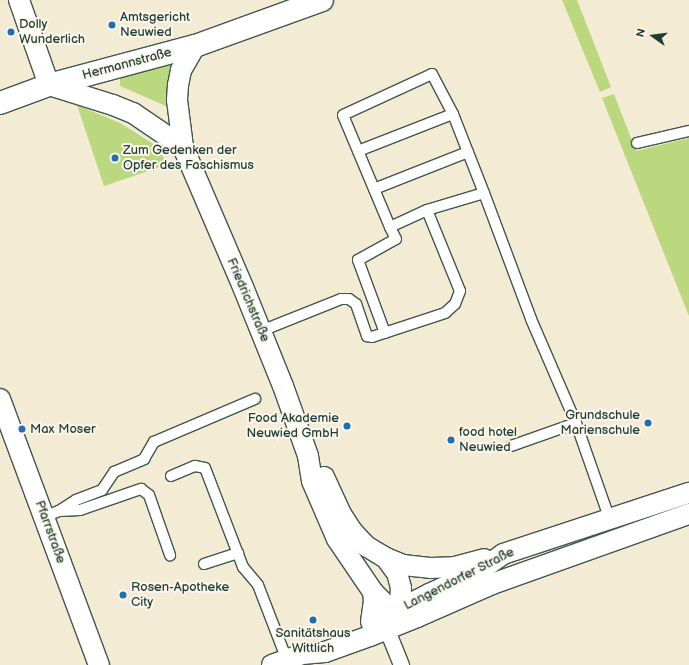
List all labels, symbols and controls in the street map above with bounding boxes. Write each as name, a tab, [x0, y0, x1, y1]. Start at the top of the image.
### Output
place label: Amtsgericht Neuwied	[120, 10, 190, 41]
north arrow	[633, 16, 673, 56]
place label: Dolly Wunderlich	[19, 17, 85, 48]
marker: Amtsgericht Neuwied	[107, 20, 117, 30]
marker: Dolly Wunderlich	[6, 27, 16, 37]
text: N	[634, 27, 648, 39]
street label: Hermannstraße	[81, 45, 173, 83]
place label: Zum Gedenken der Opfer des Faschismus	[123, 143, 254, 174]
marker: Zum Gedenken der Opfer des Faschismus	[110, 153, 120, 163]
street label: Friedrichstraße	[223, 256, 273, 344]
place label: Grundschule Marienschule	[560, 408, 640, 439]
place label: Food Akademie Neuwied GmbH	[246, 411, 339, 442]
marker: Grundschule Marienschule	[643, 418, 653, 428]
place label: Max Moser	[30, 421, 96, 437]
marker: Food Akademie Neuwied GmbH	[342, 421, 352, 431]
marker: Max Moser	[17, 424, 27, 434]
place label: food hotel Neuwied	[459, 425, 517, 456]
marker: food hotel Neuwied	[446, 435, 456, 445]
street label: Pfarrstraße	[31, 498, 69, 566]
street label: Langendorfer Straße	[401, 544, 517, 614]
place label: Rosen-Apotheke City	[131, 580, 229, 611]
marker: Rosen-Apotheke City	[118, 590, 128, 600]
marker: Sanitätshaus Wittlich	[308, 615, 318, 625]
place label: Sanitätshaus Wittlich	[275, 626, 351, 657]

